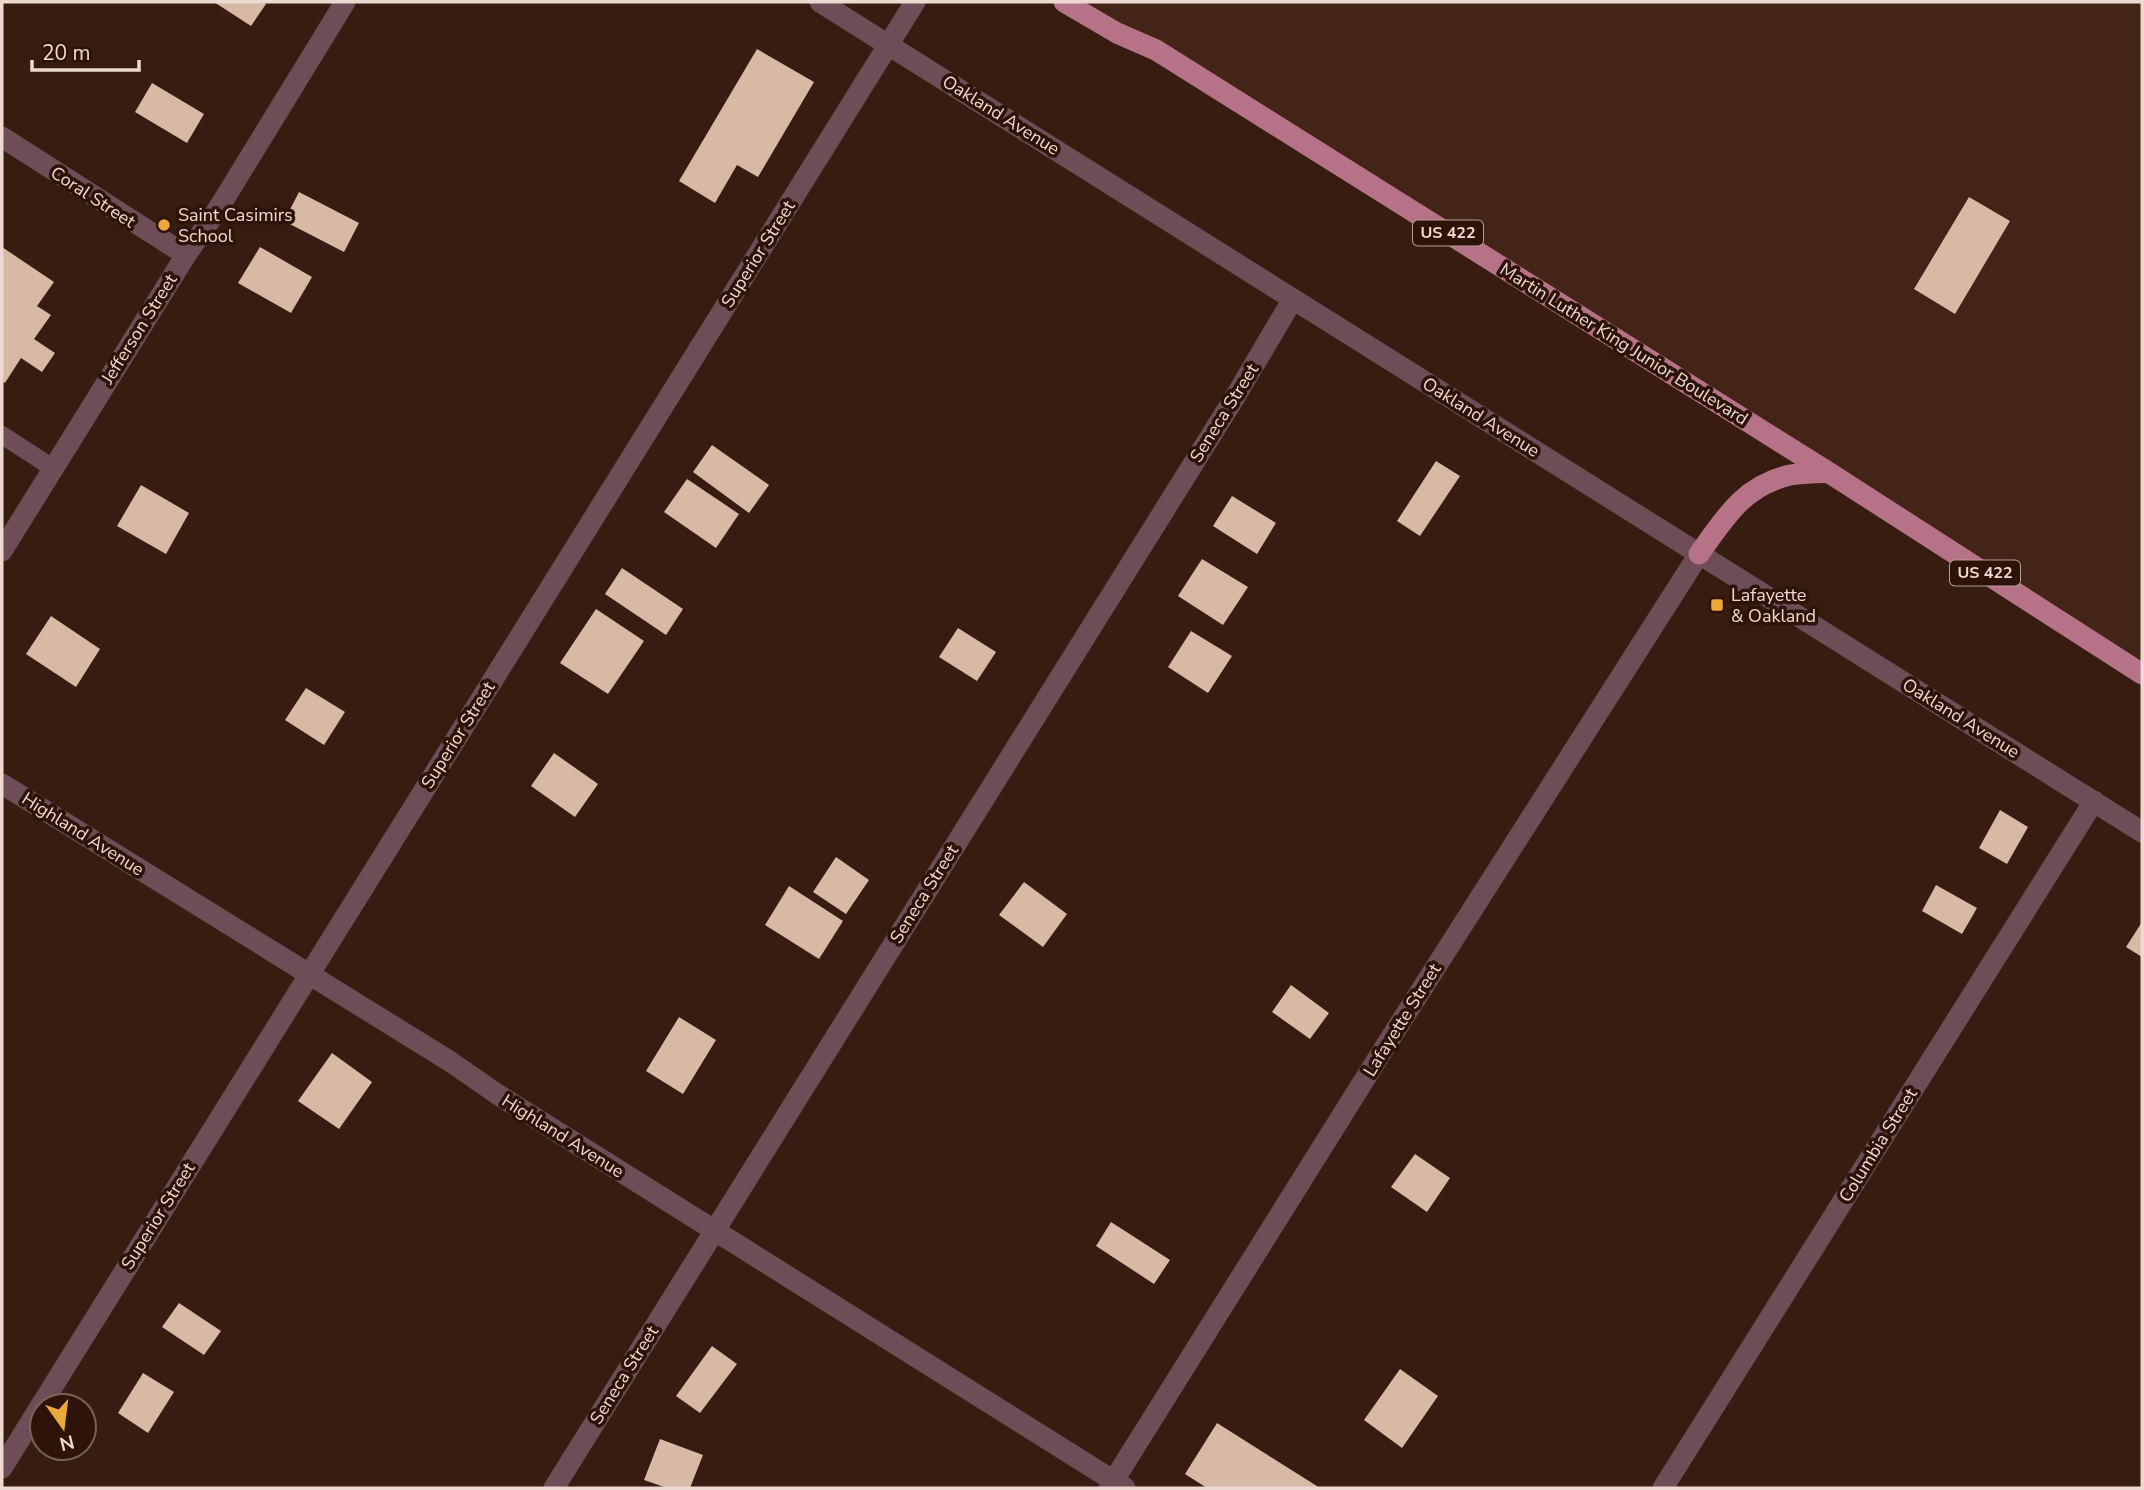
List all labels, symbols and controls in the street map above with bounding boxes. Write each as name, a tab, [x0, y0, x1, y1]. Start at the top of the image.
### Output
scale bar	[32, 28, 138, 72]
text: 20 m	[42, 39, 91, 67]
street label: Oakland Avenue	[938, 69, 1064, 161]
street label: Coral Street	[46, 161, 141, 234]
street label: Superior Street	[715, 195, 801, 312]
place label: Saint Casimirs School	[178, 203, 293, 248]
marker: Saint Casimirs School	[156, 217, 172, 233]
road number: US 422	[1413, 220, 1483, 246]
street label: Martin Luther King Junior Boulevard	[1495, 257, 1753, 431]
street label: Jefferson Street	[95, 269, 183, 389]
street label: Seneca Street	[1184, 359, 1264, 467]
street label: Oakland Avenue	[1418, 371, 1544, 463]
road number: US 422	[1950, 560, 2020, 586]
place label: Lafayette & Oakland	[1731, 583, 1816, 628]
marker: Lafayette & Oakland	[1709, 597, 1725, 613]
street label: Oakland Avenue	[1898, 672, 2024, 764]
street label: Superior Street	[415, 676, 501, 793]
street label: Highland Avenue	[17, 787, 149, 881]
street label: Seneca Street	[884, 840, 964, 948]
street label: Lafayette Street	[1358, 958, 1447, 1081]
street label: Columbia Street	[1833, 1083, 1923, 1207]
street label: Highland Avenue	[497, 1089, 629, 1183]
street label: Superior Street	[115, 1157, 201, 1274]
street label: Seneca Street	[584, 1321, 664, 1429]
north arrow	[28, 1392, 98, 1462]
text: N	[57, 1428, 77, 1457]

